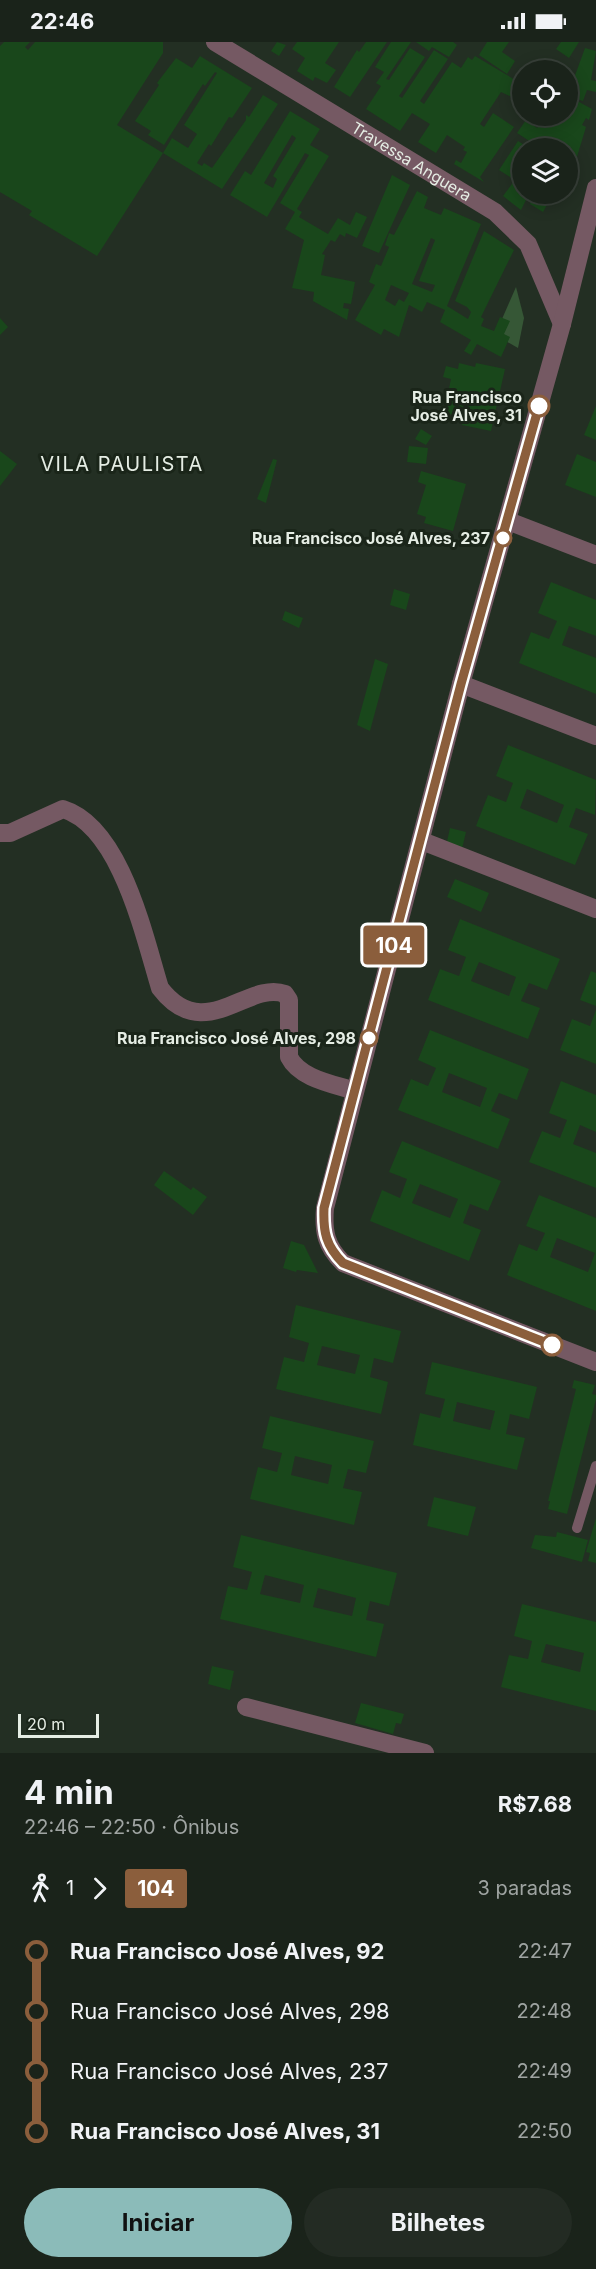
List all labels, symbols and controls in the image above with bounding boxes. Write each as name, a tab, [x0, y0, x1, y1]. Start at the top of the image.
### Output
text: 22:46	[30, 8, 94, 34]
map controls	[512, 60, 578, 204]
button: locate	[512, 60, 578, 126]
street label: Travessa Anguera	[348, 117, 475, 205]
button: layers	[512, 138, 578, 204]
place label: Rua Francisco José Alves, 31	[410, 387, 522, 425]
marker: Rua Francisco José Alves, 31	[528, 395, 550, 417]
district label: VILA PAULISTA	[40, 452, 204, 476]
place label: Rua Francisco José Alves, 237	[252, 528, 490, 548]
marker: Rua Francisco José Alves, 237	[494, 529, 512, 547]
line badge: 104	[360, 926, 428, 964]
text: 104	[375, 933, 413, 958]
place label: Rua Francisco José Alves, 298	[117, 1028, 356, 1048]
marker: Rua Francisco José Alves, 298	[360, 1029, 378, 1047]
unlabelled marker	[541, 1334, 563, 1356]
scale bar	[18, 1711, 99, 1738]
text: 20 m	[27, 1714, 65, 1734]
text: 4 min	[24, 1772, 114, 1812]
text: R$7.68	[498, 1791, 572, 1817]
text: 22:46 – 22:50 · Ônibus	[24, 1815, 239, 1839]
icon: walk	[24, 1872, 57, 1905]
icon: forward	[83, 1872, 116, 1905]
text: 1	[66, 1876, 74, 1900]
text: 104	[137, 1876, 175, 1901]
text: 3 paradas	[478, 1876, 572, 1900]
text: Rua Francisco José Alves, 92	[70, 1938, 384, 1964]
text: 22:47	[518, 1939, 572, 1963]
text: Rua Francisco José Alves, 298	[70, 1998, 390, 2024]
text: 22:48	[517, 1999, 572, 2023]
text: Rua Francisco José Alves, 237	[70, 2058, 388, 2084]
text: 22:49	[517, 2059, 572, 2083]
text: Rua Francisco José Alves, 31	[70, 2118, 380, 2144]
text: 22:50	[517, 2119, 572, 2143]
button: Iniciar	[24, 2188, 292, 2257]
button: Bilhetes	[304, 2188, 572, 2257]

